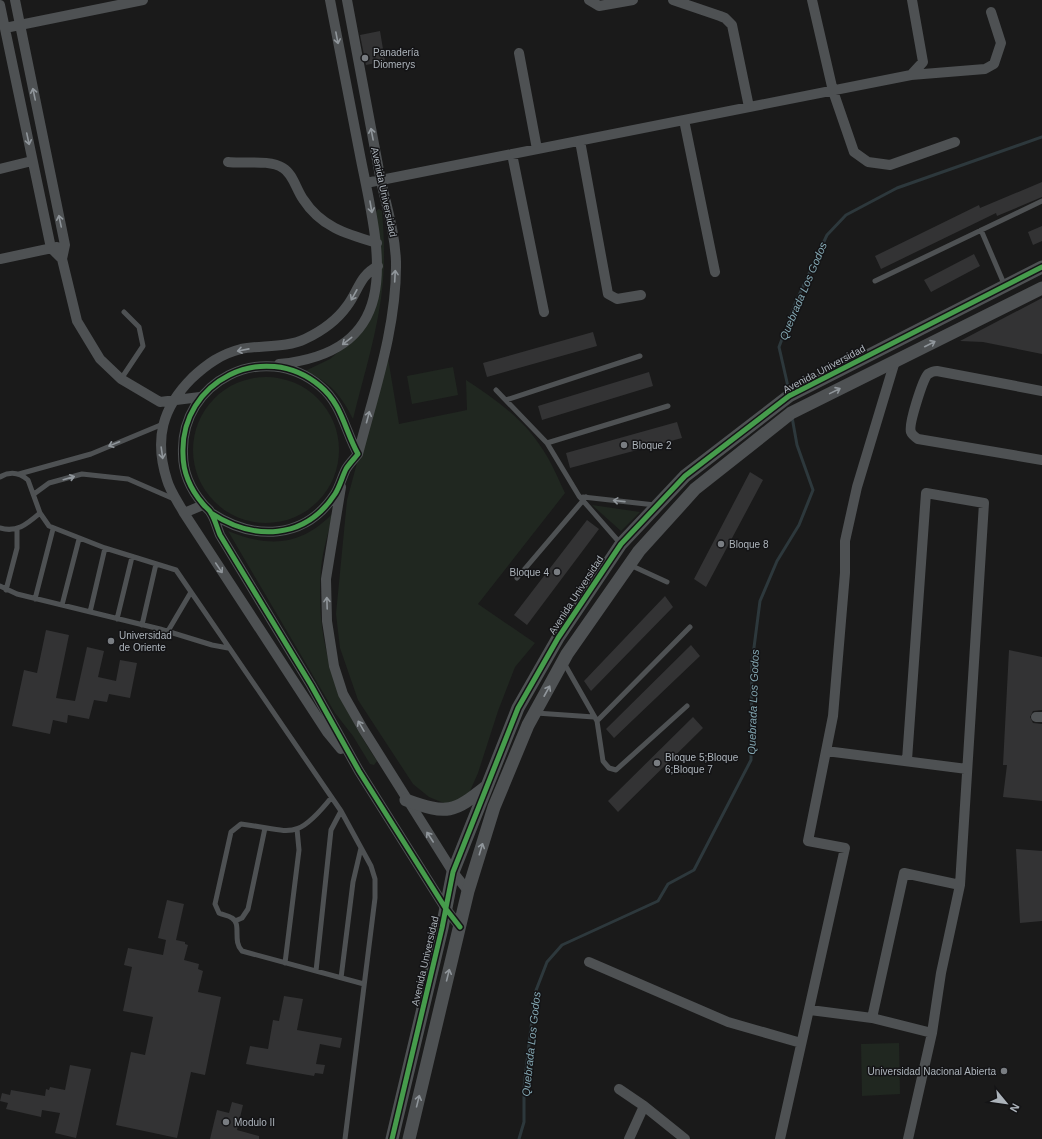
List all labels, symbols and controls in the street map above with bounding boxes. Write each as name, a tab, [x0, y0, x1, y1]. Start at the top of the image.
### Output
one-way arrow	[333, 31, 341, 44]
place label: Panadería Diomerys	[373, 47, 420, 70]
marker: Panadería Diomerys	[360, 53, 370, 63]
one-way arrow	[29, 88, 37, 101]
one-way arrow	[368, 128, 376, 141]
one-way arrow	[24, 132, 32, 145]
street label: Avenida Universidad	[369, 146, 399, 238]
one-way arrow	[367, 200, 375, 213]
one-way arrow	[56, 215, 64, 228]
water label: Quebrada Los Godos	[777, 240, 829, 342]
one-way arrow	[391, 270, 399, 283]
one-way arrow	[349, 289, 357, 301]
one-way arrow	[341, 336, 352, 345]
one-way arrow	[924, 340, 936, 347]
street label: Avenida Universidad	[781, 343, 867, 395]
one-way arrow	[237, 346, 250, 354]
one-way arrow	[828, 387, 840, 394]
one-way arrow	[364, 410, 372, 423]
marker: Bloque 2	[619, 440, 629, 450]
place label: Bloque 2	[632, 440, 672, 451]
one-way arrow	[108, 441, 120, 449]
one-way arrow	[158, 446, 166, 459]
one-way arrow	[62, 474, 75, 481]
one-way arrow	[613, 497, 626, 505]
marker: Bloque 8	[716, 539, 726, 549]
place label: Bloque 8	[729, 539, 769, 550]
street label: Avenida Universidad	[546, 554, 606, 636]
one-way arrow	[215, 562, 223, 573]
place label: Bloque 4	[510, 567, 549, 578]
marker: Bloque 4	[552, 567, 562, 577]
one-way arrow	[323, 597, 330, 610]
place label: Universidad de Oriente	[119, 630, 172, 653]
marker: Universidad de Oriente	[106, 636, 116, 646]
water label: Quebrada Los Godos	[745, 649, 761, 755]
one-way arrow	[544, 685, 551, 697]
one-way arrow	[357, 720, 364, 732]
place label: Bloque 5;Bloque 6;Bloque 7	[665, 752, 739, 775]
marker: Bloque 5;Bloque 6;Bloque 7	[652, 758, 662, 768]
one-way arrow	[425, 831, 434, 842]
one-way arrow	[478, 843, 485, 856]
street label: Avenida Universidad	[409, 915, 441, 1007]
one-way arrow	[445, 969, 453, 982]
water label: Quebrada Los Godos	[520, 991, 543, 1097]
place label: Universidad Nacional Abierta	[868, 1066, 996, 1077]
marker: Universidad Nacional Abierta	[999, 1066, 1009, 1076]
north arrow	[986, 1083, 1026, 1123]
one-way arrow	[414, 1095, 422, 1108]
text: N	[1008, 1101, 1022, 1114]
marker: Modulo II	[221, 1117, 231, 1127]
place label: Modulo II	[234, 1117, 275, 1128]

